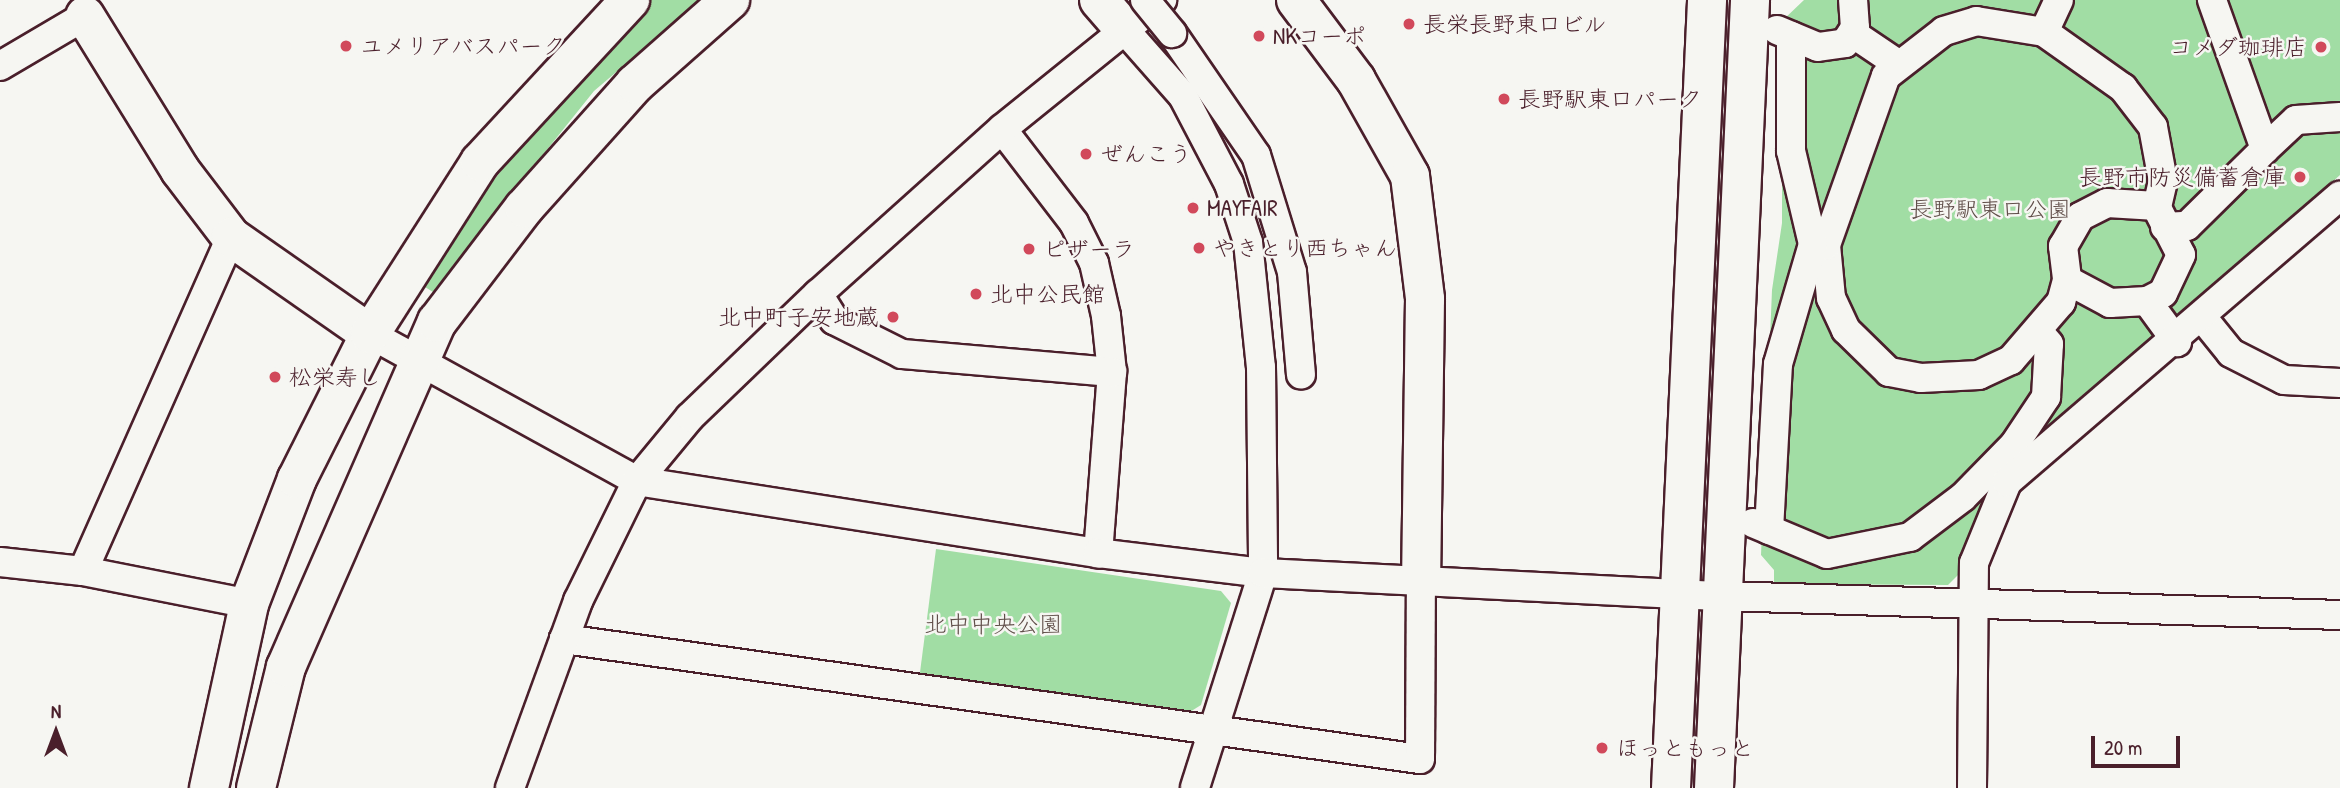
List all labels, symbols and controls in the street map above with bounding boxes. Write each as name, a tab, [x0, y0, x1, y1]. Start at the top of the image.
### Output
place label: 長栄長野東口ビル	[1423, 10, 1607, 38]
marker: 長栄長野東口ビル	[1401, 16, 1417, 32]
place label: NKコーポ	[1273, 22, 1366, 50]
marker: NKコーポ	[1251, 28, 1267, 44]
place label: ユメリアバスパーク	[360, 32, 567, 60]
place label: コメダ珈琲店	[2169, 33, 2307, 61]
marker: ユメリアバスパーク	[338, 38, 354, 54]
marker: コメダ珈琲店	[2313, 39, 2329, 55]
place label: 長野駅東口パーク	[1518, 85, 1702, 113]
marker: 長野駅東口パーク	[1496, 91, 1512, 107]
place label: ぜんこう	[1100, 140, 1192, 168]
marker: ぜんこう	[1078, 146, 1094, 162]
place label: 長野市防災備蓄倉庫	[2079, 163, 2286, 191]
marker: 長野市防災備蓄倉庫	[2292, 169, 2308, 185]
place label: MAYFAIR	[1207, 194, 1278, 222]
park label: 長野駅東口公園	[1910, 195, 2070, 223]
marker: MAYFAIR	[1185, 200, 1201, 216]
place label: やきとり西ちゃん	[1213, 234, 1397, 262]
place label: ピザーラ	[1043, 235, 1135, 263]
marker: やきとり西ちゃん	[1191, 240, 1207, 256]
marker: ピザーラ	[1021, 241, 1037, 257]
place label: 北中公民館	[990, 280, 1105, 308]
marker: 北中公民館	[968, 286, 984, 302]
place label: 北中町子安地蔵	[718, 303, 879, 331]
marker: 北中町子安地蔵	[885, 309, 901, 325]
place label: 松栄寿し	[289, 363, 381, 391]
marker: 松栄寿し	[267, 369, 283, 385]
park label: 北中中央公園	[924, 610, 1062, 638]
north arrow	[21, 697, 91, 767]
text: N	[51, 698, 61, 724]
scale bar	[2095, 722, 2184, 766]
text: 20 m	[2104, 733, 2142, 762]
place label: ほっともっと	[1616, 734, 1754, 762]
marker: ほっともっと	[1594, 740, 1610, 756]

